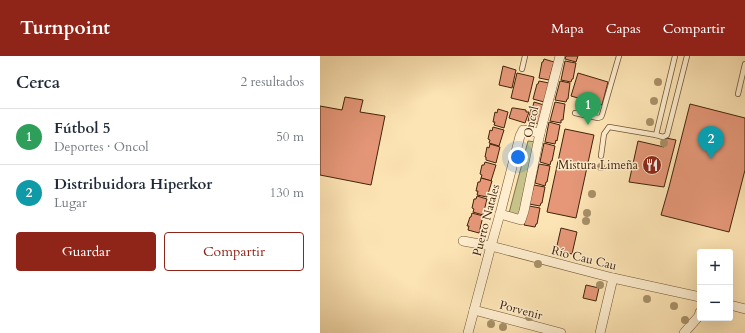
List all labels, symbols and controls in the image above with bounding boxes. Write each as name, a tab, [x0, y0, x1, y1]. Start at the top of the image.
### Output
text: Turnpoint	[20, 15, 110, 41]
text: Mapa	[551, 19, 584, 38]
text: Capas	[606, 19, 641, 38]
text: Compartir	[663, 19, 725, 38]
text: Cerca	[16, 71, 60, 94]
text: 2 resultados	[240, 73, 304, 91]
pin: 1	[575, 92, 601, 125]
street label: Oncol	[520, 105, 542, 139]
text: Fútbol 5	[54, 118, 110, 138]
pin: 2	[698, 126, 724, 159]
text: 1	[26, 128, 32, 146]
text: 50 m	[276, 128, 304, 146]
text: Deportes · Oncol	[54, 138, 149, 156]
your location	[508, 147, 528, 167]
restaurant icon: Mistura Limeña	[641, 154, 663, 176]
place label: Mistura Limeña	[558, 157, 639, 173]
text: Distribuidora Hiperkor	[54, 174, 212, 194]
street label: Puerto Natales	[469, 182, 503, 258]
text: 2	[26, 184, 32, 202]
text: 130 m	[270, 184, 304, 202]
text: Lugar	[54, 194, 87, 212]
button: Guardar	[16, 232, 156, 271]
button: Compartir	[164, 232, 304, 271]
street label: Río Cau Cau	[550, 242, 619, 274]
map controls	[697, 249, 733, 321]
button: +	[697, 249, 733, 285]
button: −	[697, 285, 733, 321]
street label: Porvenir	[498, 297, 545, 324]

